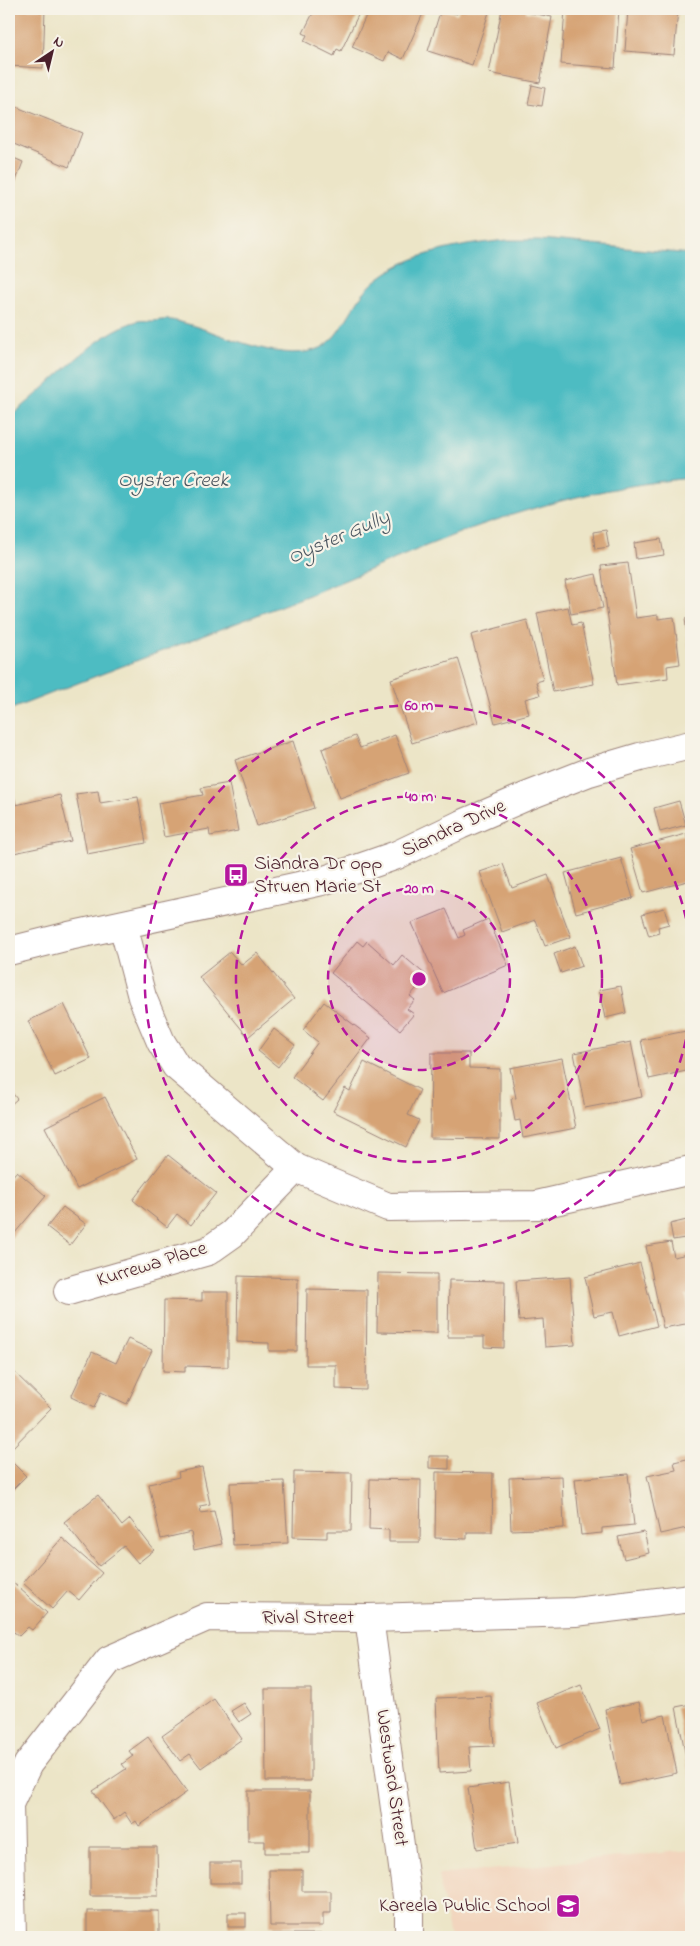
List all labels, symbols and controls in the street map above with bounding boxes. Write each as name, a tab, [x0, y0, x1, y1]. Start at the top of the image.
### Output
north arrow	[28, 28, 78, 78]
text: N	[49, 31, 68, 54]
water label: Oyster Creek	[118, 466, 229, 496]
water label: Oyster Gully	[283, 503, 395, 573]
text: 60 m	[404, 695, 434, 717]
text: 40 m	[404, 786, 433, 808]
street label: Siandra Drive	[397, 792, 511, 866]
place label: Siandra Dr opp Struen Marie St	[254, 850, 382, 902]
bus stop icon: Siandra Dr opp Struen Marie St	[223, 862, 249, 888]
text: 20 m	[403, 878, 434, 900]
centre of rings	[410, 970, 428, 988]
street label: Kurrewa Place	[93, 1234, 211, 1295]
street label: Rival Street	[262, 1604, 354, 1633]
street label: Westward Street	[367, 1708, 415, 1849]
place label: Kareela Public School	[379, 1892, 550, 1921]
school or university icon: Kareela Public School	[555, 1893, 581, 1919]

